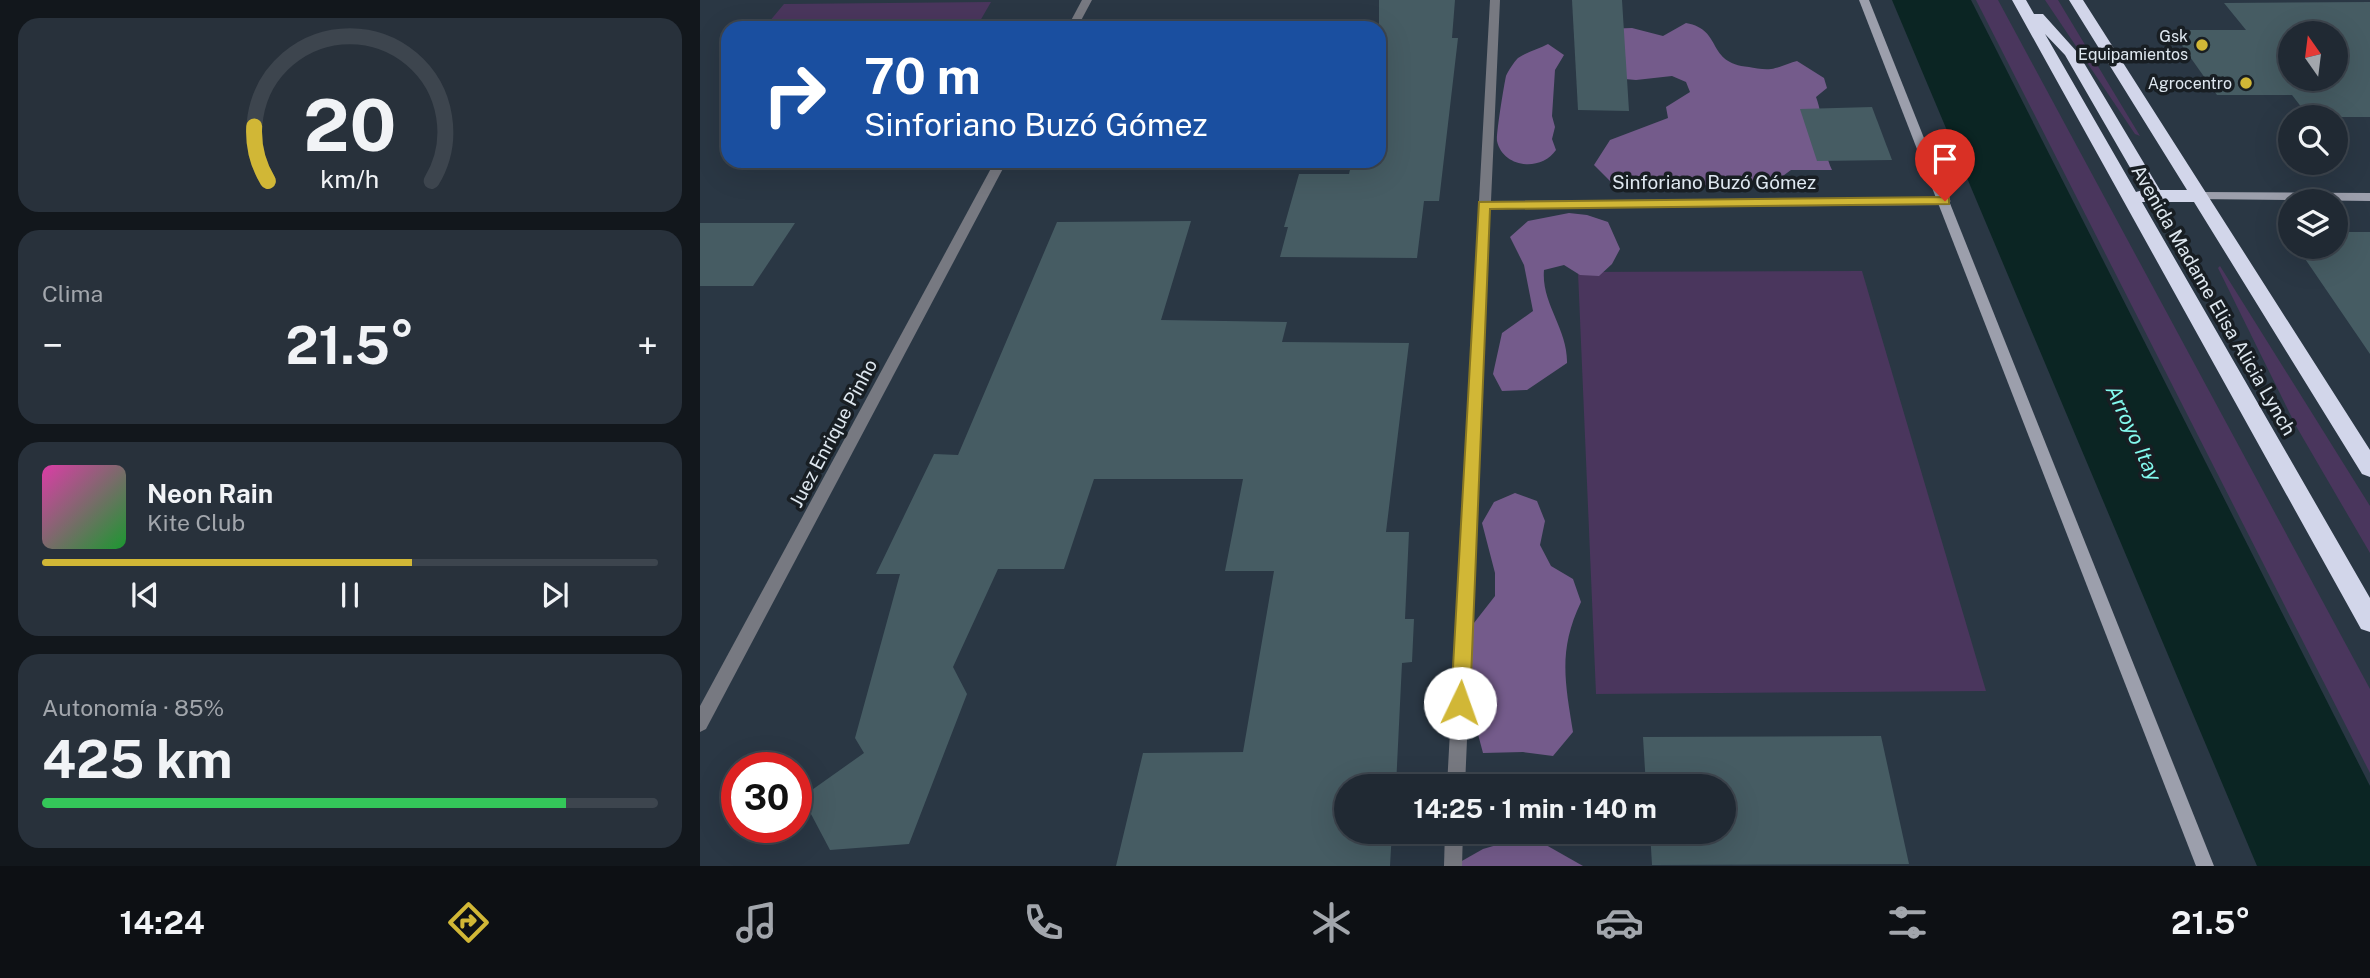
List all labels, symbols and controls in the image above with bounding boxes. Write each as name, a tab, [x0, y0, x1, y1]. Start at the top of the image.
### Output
north arrow	[2278, 21, 2348, 91]
map controls	[2278, 21, 2348, 259]
place label: Gsk Equipamientos	[2078, 27, 2188, 64]
marker: Gsk Equipamientos	[2194, 37, 2210, 53]
text: 70 m	[864, 47, 981, 105]
icon: right	[749, 49, 840, 140]
place label: Agrocentro	[2148, 74, 2232, 93]
marker: Agrocentro	[2238, 75, 2254, 91]
text: 20	[303, 82, 397, 167]
button: search	[2278, 105, 2348, 175]
text: Sinforiano Buzó Gómez	[864, 106, 1208, 143]
pin	[1915, 129, 1975, 201]
icon: arrive	[1926, 140, 1964, 178]
street label: Avenida Madame Elisa Alicia Lynch	[2127, 161, 2301, 439]
text: km/h	[321, 164, 379, 194]
street label: Sinforiano Buzó Gómez	[1612, 171, 1816, 193]
button: layers	[2278, 189, 2348, 259]
text: Clima	[42, 280, 103, 307]
text: 21.5°	[285, 315, 415, 376]
text: −	[42, 323, 63, 368]
text: +	[637, 323, 658, 368]
street label: Juez Enrique Pinho	[785, 355, 881, 511]
water label: Arroyo Itay	[2101, 381, 2167, 485]
text: Neon Rain	[147, 478, 273, 509]
text: Kite Club	[147, 509, 245, 536]
icon: previous	[126, 576, 164, 614]
icon: pause	[331, 576, 369, 614]
icon: next	[536, 576, 574, 614]
position arrow	[1423, 666, 1497, 740]
text: Autonomía · 85%	[42, 694, 224, 721]
text: 425 km	[42, 729, 233, 790]
speed limit sign: 30	[721, 752, 812, 843]
text: 14:25 · 1 min · 140 m	[1413, 793, 1657, 824]
icon: directions	[444, 898, 493, 947]
icon: music	[732, 898, 781, 947]
icon: phone	[1019, 898, 1068, 947]
icon: climate	[1307, 898, 1356, 947]
icon: car	[1595, 898, 1644, 947]
icon: filters	[1883, 898, 1932, 947]
text: 14:24	[119, 904, 205, 941]
text: 21.5°	[2171, 904, 2250, 941]

